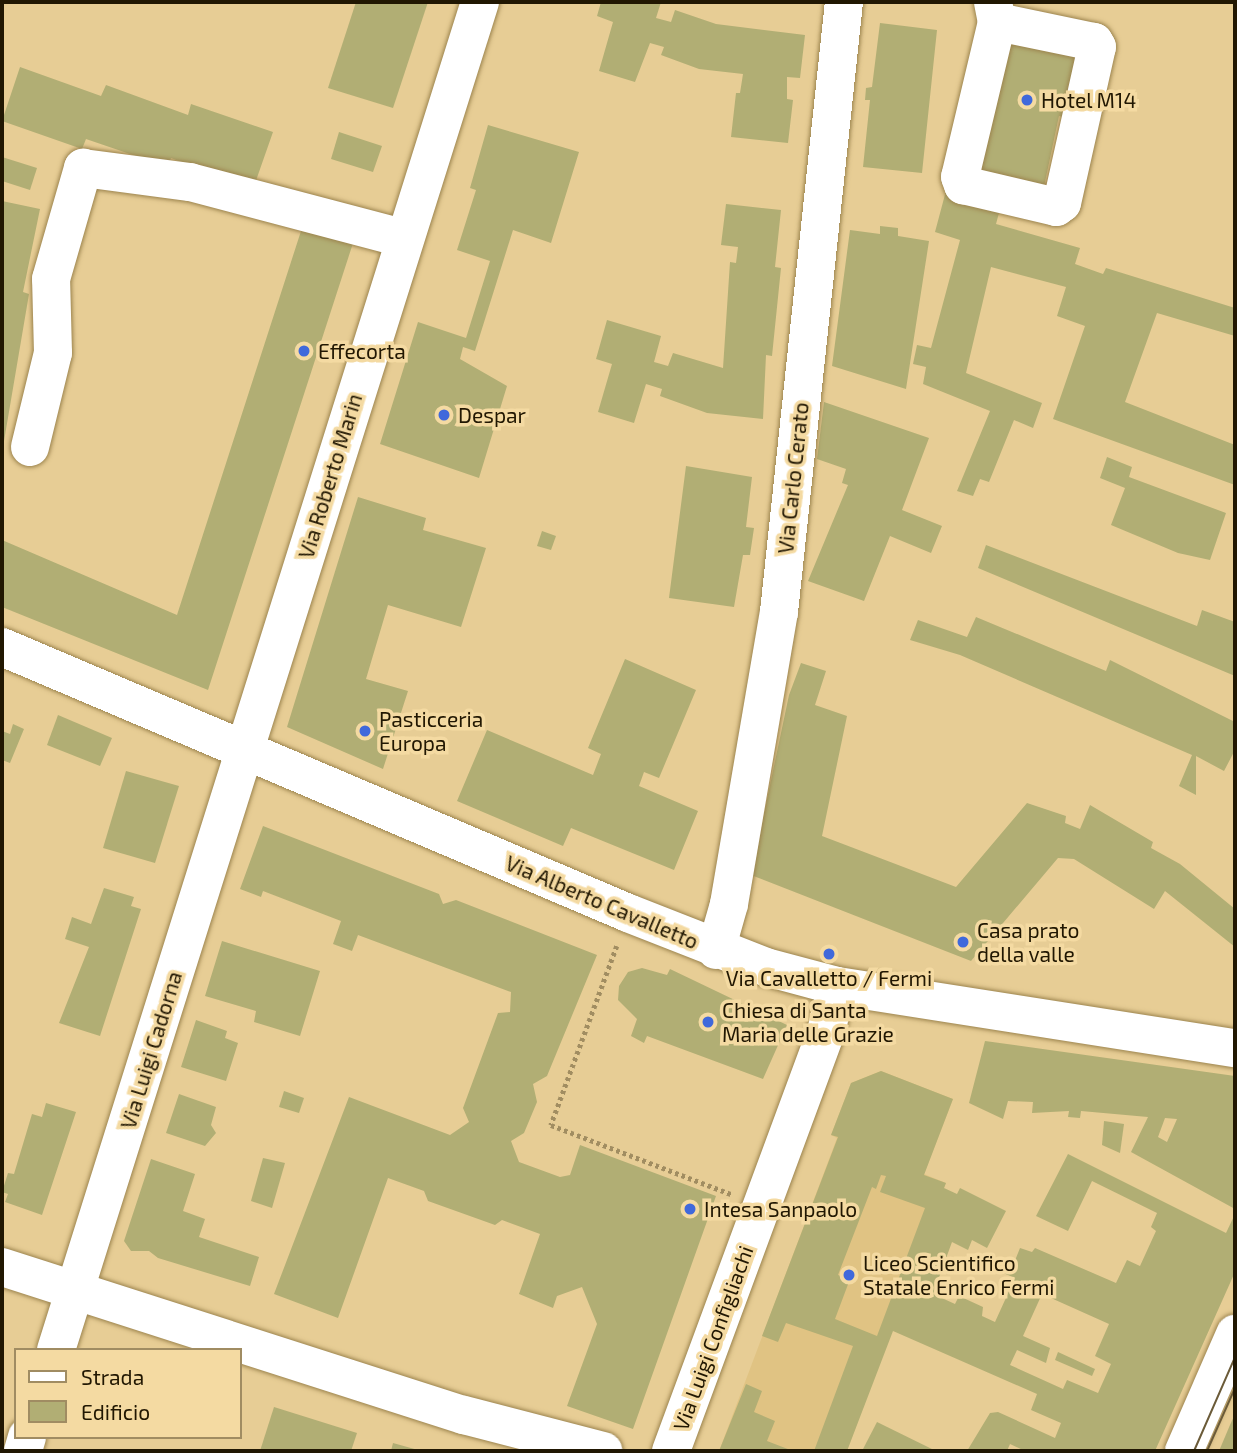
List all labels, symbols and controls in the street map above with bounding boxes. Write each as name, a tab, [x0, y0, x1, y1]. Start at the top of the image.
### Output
place label: Hotel M14	[1041, 87, 1137, 113]
marker: Hotel M14	[1019, 92, 1035, 108]
place label: Effecorta	[318, 338, 406, 364]
marker: Effecorta	[296, 343, 312, 359]
street label: Via Roberto Marin	[293, 391, 367, 561]
street label: Via Carlo Cerato	[773, 401, 813, 555]
place label: Despar	[458, 402, 526, 428]
marker: Despar	[436, 407, 452, 423]
place label: Pasticceria Europa	[379, 706, 483, 756]
marker: Pasticceria Europa	[357, 723, 373, 739]
street label: Via Alberto Cavalletto	[502, 850, 702, 954]
place label: Casa prato della valle	[977, 917, 1079, 967]
marker: Casa prato della valle	[955, 934, 971, 950]
marker: Via Cavalletto / Fermi	[821, 946, 837, 962]
place label: Via Cavalletto / Fermi	[726, 965, 932, 991]
street label: Via Luigi Cadorna	[115, 968, 187, 1132]
place label: Chiesa di Santa Maria delle Grazie	[722, 997, 894, 1047]
marker: Chiesa di Santa Maria delle Grazie	[700, 1014, 716, 1030]
place label: Intesa Sanpaolo	[704, 1196, 857, 1222]
marker: Intesa Sanpaolo	[682, 1201, 698, 1217]
street label: Via Luigi Configliachi	[668, 1242, 758, 1434]
place label: Liceo Scientifico Statale Enrico Fermi	[863, 1250, 1054, 1300]
marker: Liceo Scientifico Statale Enrico Fermi	[841, 1267, 857, 1283]
legend	[14, 1348, 242, 1439]
text: Strada	[81, 1364, 144, 1389]
text: Edificio	[81, 1399, 150, 1424]

